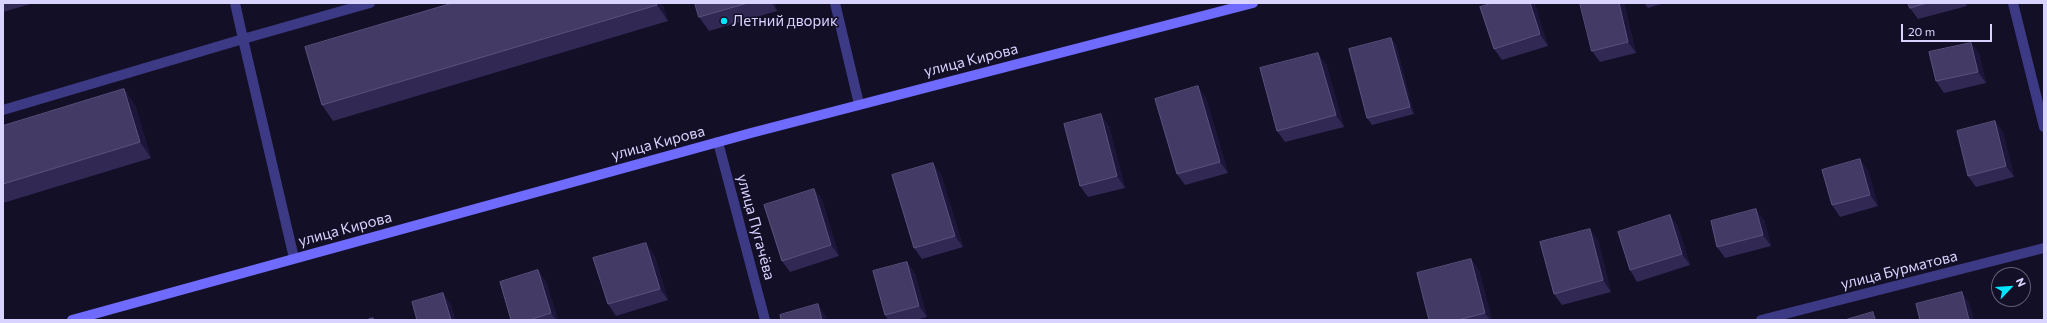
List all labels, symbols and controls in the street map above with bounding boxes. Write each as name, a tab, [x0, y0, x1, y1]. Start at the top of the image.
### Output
place label: Летний дворик	[732, 12, 838, 30]
marker: Летний дворик	[719, 16, 729, 26]
scale bar	[1903, 16, 1994, 42]
text: 20 m	[1908, 24, 1935, 38]
street label: улица Кирова	[922, 40, 1020, 80]
street label: улица Кирова	[609, 122, 707, 164]
street label: улица Пугачёва	[733, 172, 779, 282]
street label: улица Кирова	[296, 208, 394, 250]
street label: улица Бурматова	[1839, 247, 1959, 293]
north arrow	[1991, 267, 2031, 307]
text: N	[2014, 276, 2029, 289]

